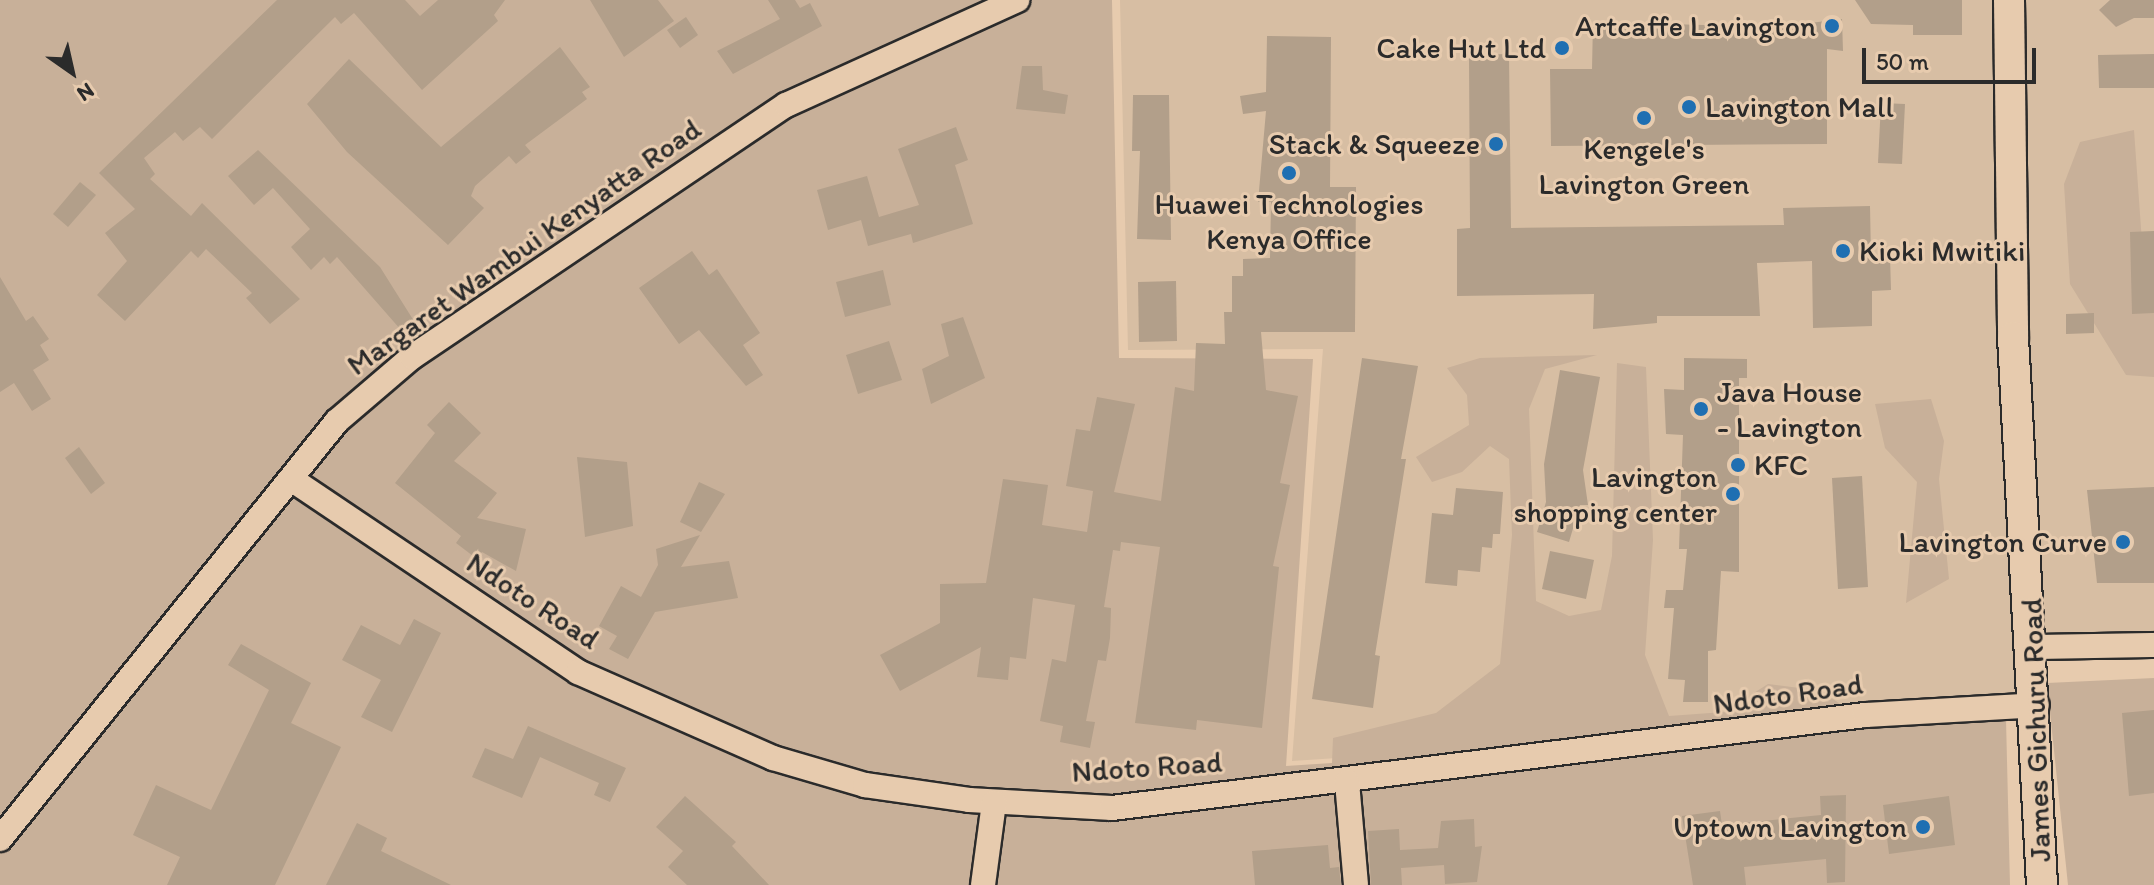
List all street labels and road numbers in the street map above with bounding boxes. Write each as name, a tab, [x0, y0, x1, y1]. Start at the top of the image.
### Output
street label: Margaret Wambui Kenyatta Road	[340, 110, 708, 384]
street label: Ndoto Road	[460, 545, 606, 657]
street label: James Gichuru Road	[2013, 598, 2059, 862]
street label: Ndoto Road	[1711, 666, 1865, 722]
street label: Ndoto Road	[1071, 744, 1223, 790]

